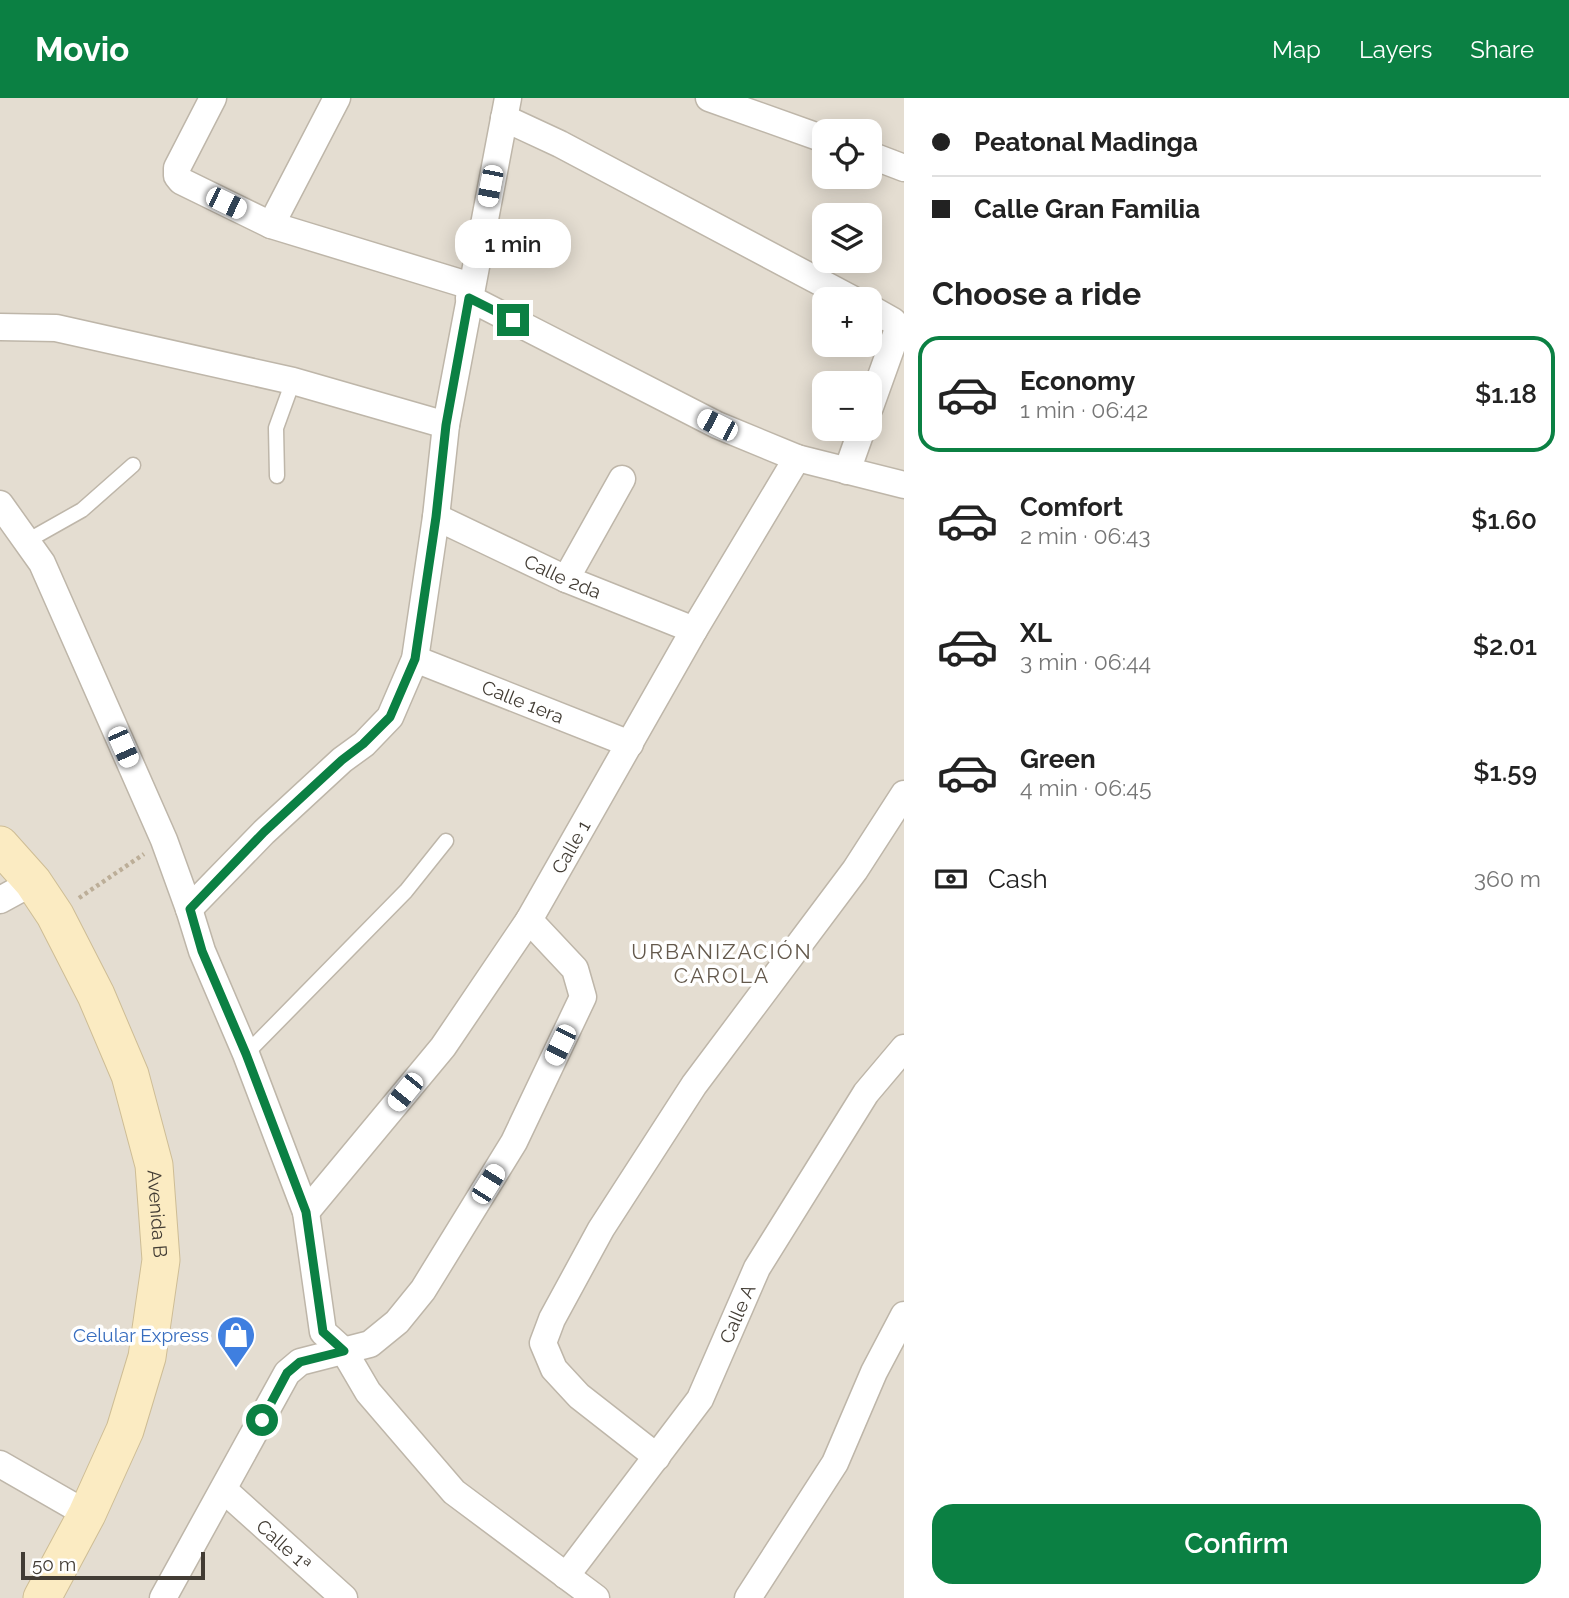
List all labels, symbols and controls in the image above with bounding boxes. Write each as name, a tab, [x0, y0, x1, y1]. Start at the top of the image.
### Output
text: Movio	[35, 30, 129, 69]
text: Map	[1272, 35, 1321, 64]
text: Layers	[1359, 35, 1432, 64]
text: Share	[1470, 35, 1534, 64]
map controls	[812, 119, 882, 441]
button: locate	[812, 119, 882, 189]
text: Peatonal Madinga	[974, 127, 1198, 157]
car	[476, 163, 505, 209]
car	[203, 184, 250, 222]
text: Calle Gran Familia	[974, 194, 1200, 224]
button: layers	[812, 203, 882, 273]
callout: 1 min	[455, 218, 571, 268]
text: 1 min	[484, 230, 542, 257]
text: Choose a ride	[932, 275, 1141, 312]
button: +	[812, 287, 882, 357]
route end	[497, 304, 529, 336]
icon: car	[936, 363, 999, 426]
text: Economy	[1020, 366, 1135, 396]
button: −	[812, 371, 882, 441]
text: $1.18	[1475, 379, 1537, 409]
text: 1 min · 06:42	[1020, 396, 1148, 423]
car	[694, 406, 741, 444]
icon: car	[936, 489, 999, 552]
text: Comfort	[1020, 492, 1123, 522]
text: $1.60	[1471, 505, 1537, 535]
text: 2 min · 06:43	[1020, 522, 1151, 549]
street label: Calle 2da	[521, 550, 604, 603]
icon: car	[936, 615, 999, 678]
text: XL	[1020, 618, 1052, 648]
text: $2.01	[1473, 631, 1537, 661]
text: 3 min · 06:44	[1020, 648, 1151, 675]
street label: Calle 1era	[479, 676, 567, 728]
car	[105, 724, 142, 770]
icon: car	[936, 741, 999, 804]
text: Green	[1020, 744, 1096, 774]
text: $1.59	[1473, 757, 1537, 787]
text: 4 min · 06:45	[1020, 774, 1151, 801]
street label: Calle 1	[547, 816, 594, 877]
icon: cash	[932, 860, 970, 898]
text: Cash	[988, 864, 1048, 894]
text: 360 m	[1474, 865, 1541, 892]
district label: URBANIZACIÓN CAROLA	[631, 939, 813, 988]
car	[542, 1022, 579, 1068]
car	[384, 1069, 427, 1115]
car	[468, 1161, 509, 1207]
street label: Avenida B	[143, 1169, 172, 1258]
street label: Calle A	[715, 1281, 760, 1347]
shop icon: Celular Express	[215, 1314, 257, 1369]
place label: Celular Express	[73, 1324, 209, 1346]
route start	[246, 1404, 278, 1436]
button: Confirm	[932, 1504, 1541, 1584]
street label: Calle 1ª	[252, 1515, 316, 1575]
scale bar	[21, 1549, 205, 1581]
text: 50 m	[32, 1553, 76, 1575]

